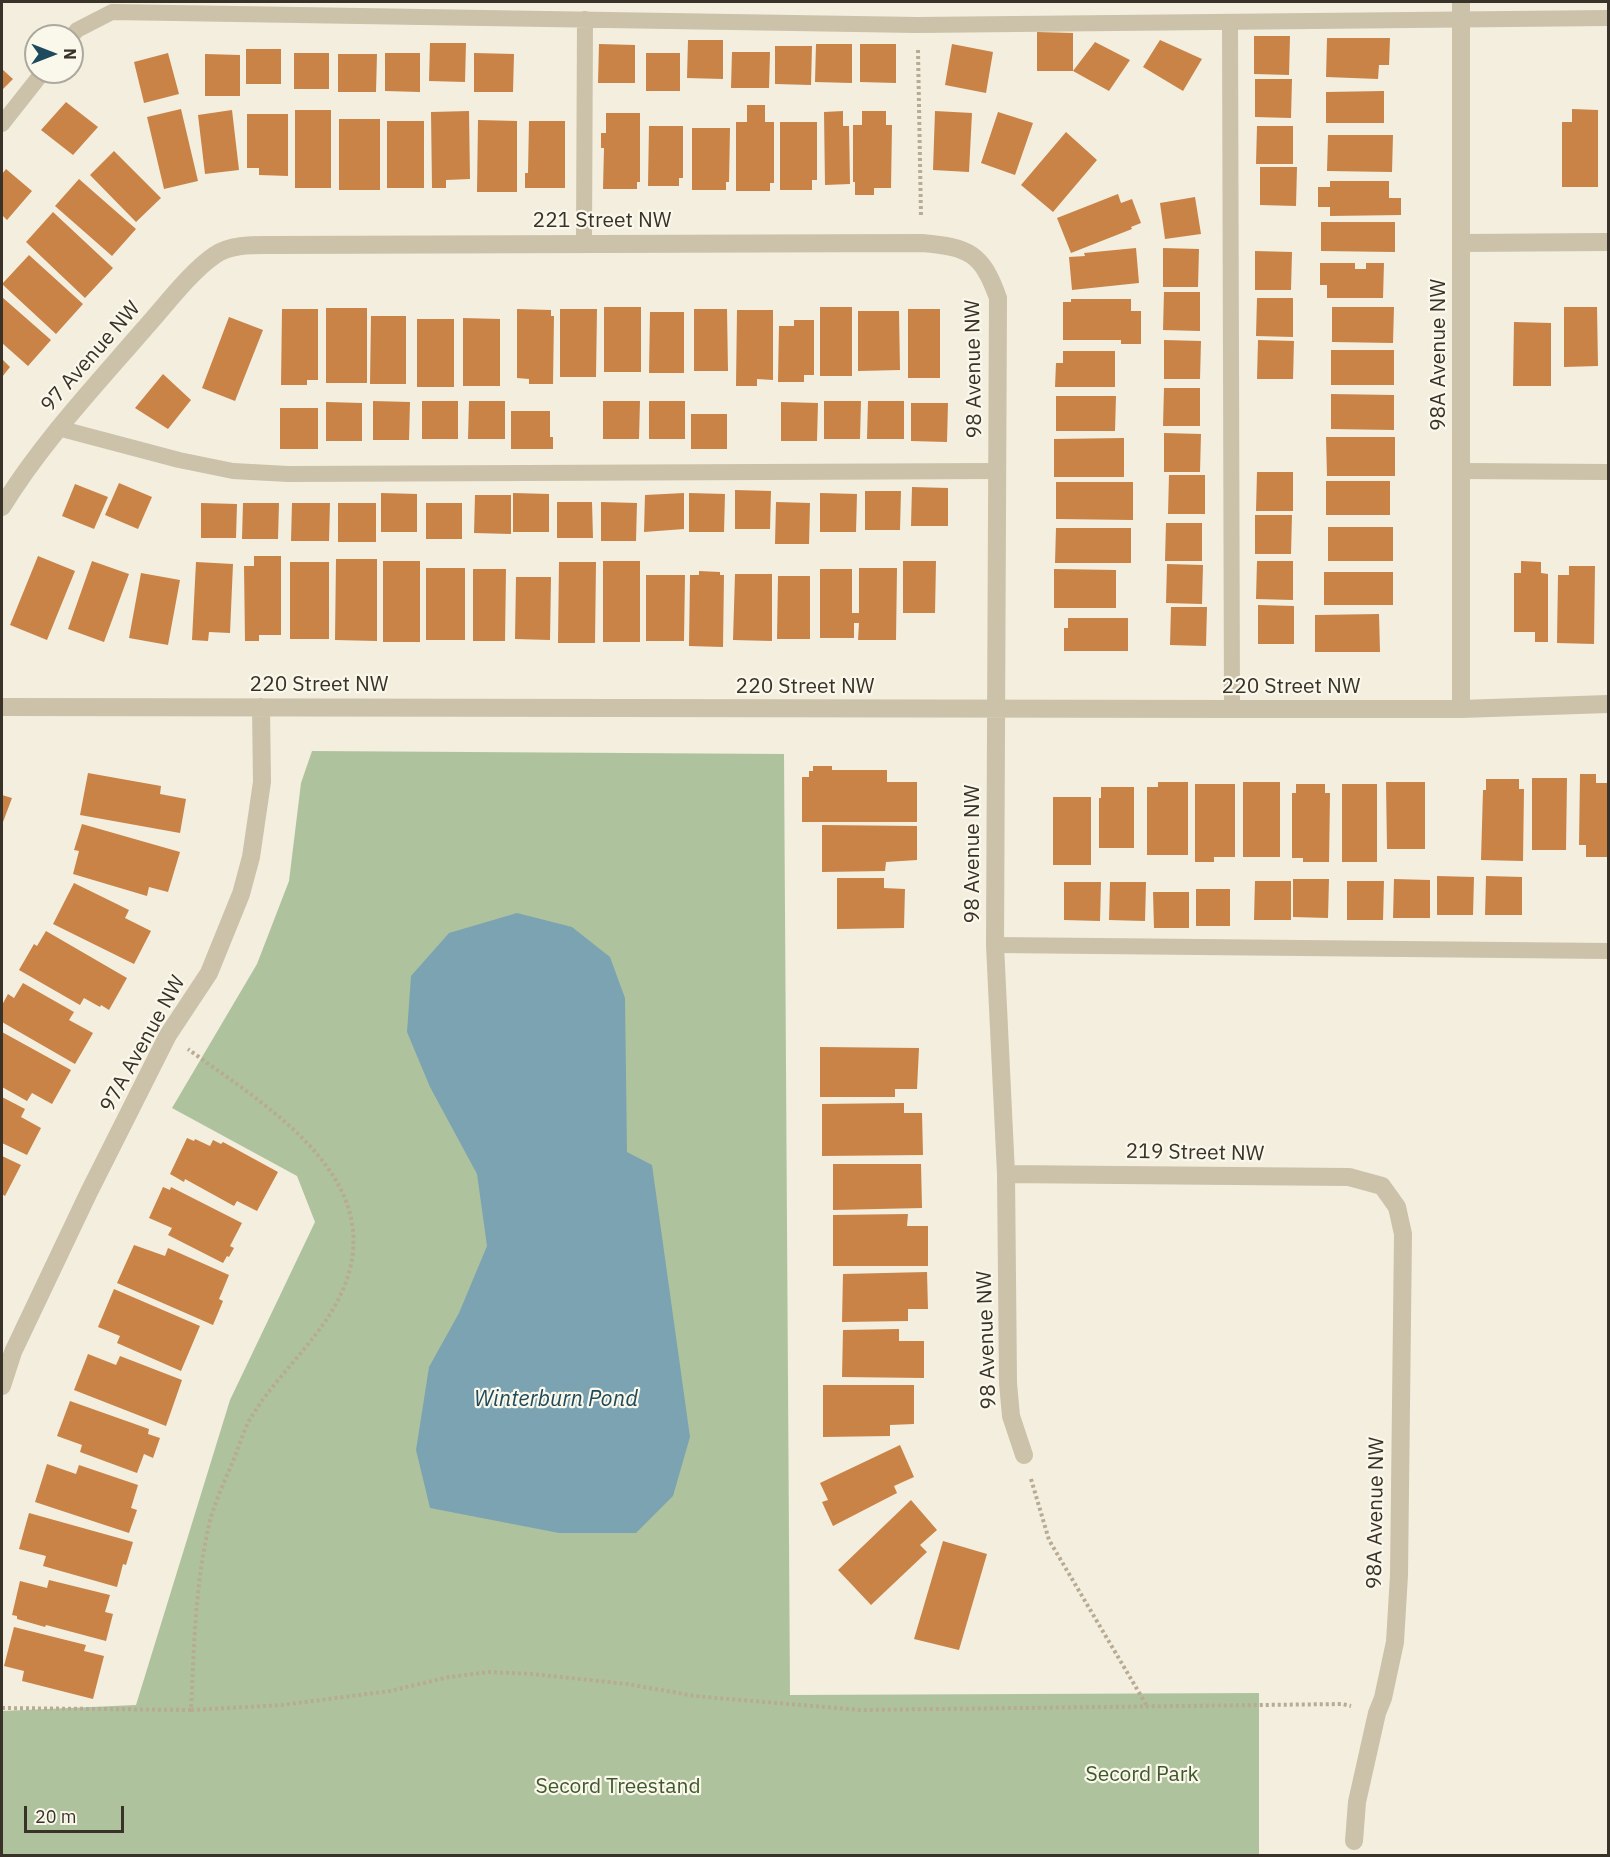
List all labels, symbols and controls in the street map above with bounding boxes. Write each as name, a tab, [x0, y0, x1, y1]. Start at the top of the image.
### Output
north arrow	[24, 24, 84, 84]
text: N	[60, 48, 80, 60]
street label: 221 Street NW	[533, 208, 671, 234]
street label: 98A Avenue NW	[1426, 279, 1452, 431]
street label: 97 Avenue NW	[36, 296, 146, 418]
street label: 98 Avenue NW	[960, 299, 988, 439]
street label: 220 Street NW	[250, 672, 388, 698]
street label: 220 Street NW	[736, 674, 874, 700]
street label: 220 Street NW	[1222, 674, 1360, 700]
street label: 98 Avenue NW	[960, 785, 986, 923]
street label: 97A Avenue NW	[95, 971, 191, 1117]
street label: 219 Street NW	[1125, 1139, 1265, 1167]
street label: 98 Avenue NW	[972, 1270, 1002, 1410]
water label: Winterburn Pond	[474, 1387, 638, 1413]
street label: 98A Avenue NW	[1362, 1437, 1390, 1589]
park label: Secord Park	[1085, 1762, 1199, 1788]
park label: Secord Treestand	[535, 1774, 701, 1800]
scale bar	[27, 1794, 128, 1832]
text: 20 m	[35, 1805, 77, 1828]

